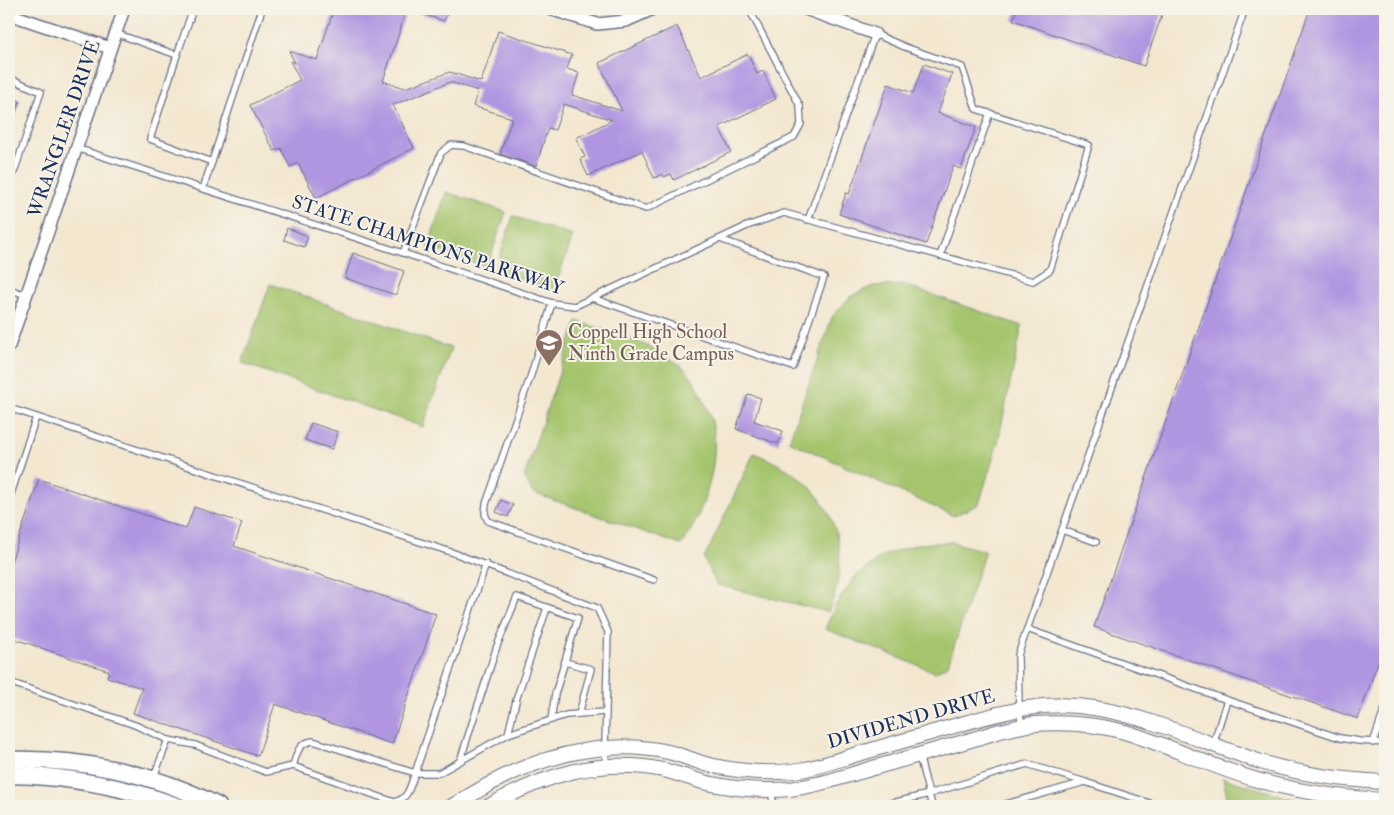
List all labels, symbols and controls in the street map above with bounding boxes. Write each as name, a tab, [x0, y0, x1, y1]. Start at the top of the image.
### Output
street label: WRANGLER DRIVE	[22, 37, 106, 222]
street label: STATE CHAMPIONS PARKWAY	[289, 190, 568, 301]
place label: Coppell High School Ninth Grade Campus	[568, 320, 734, 367]
school or university icon: Coppell High School Ninth Grade Campus	[534, 328, 564, 367]
street label: DIVIDEND DRIVE	[825, 684, 998, 754]

